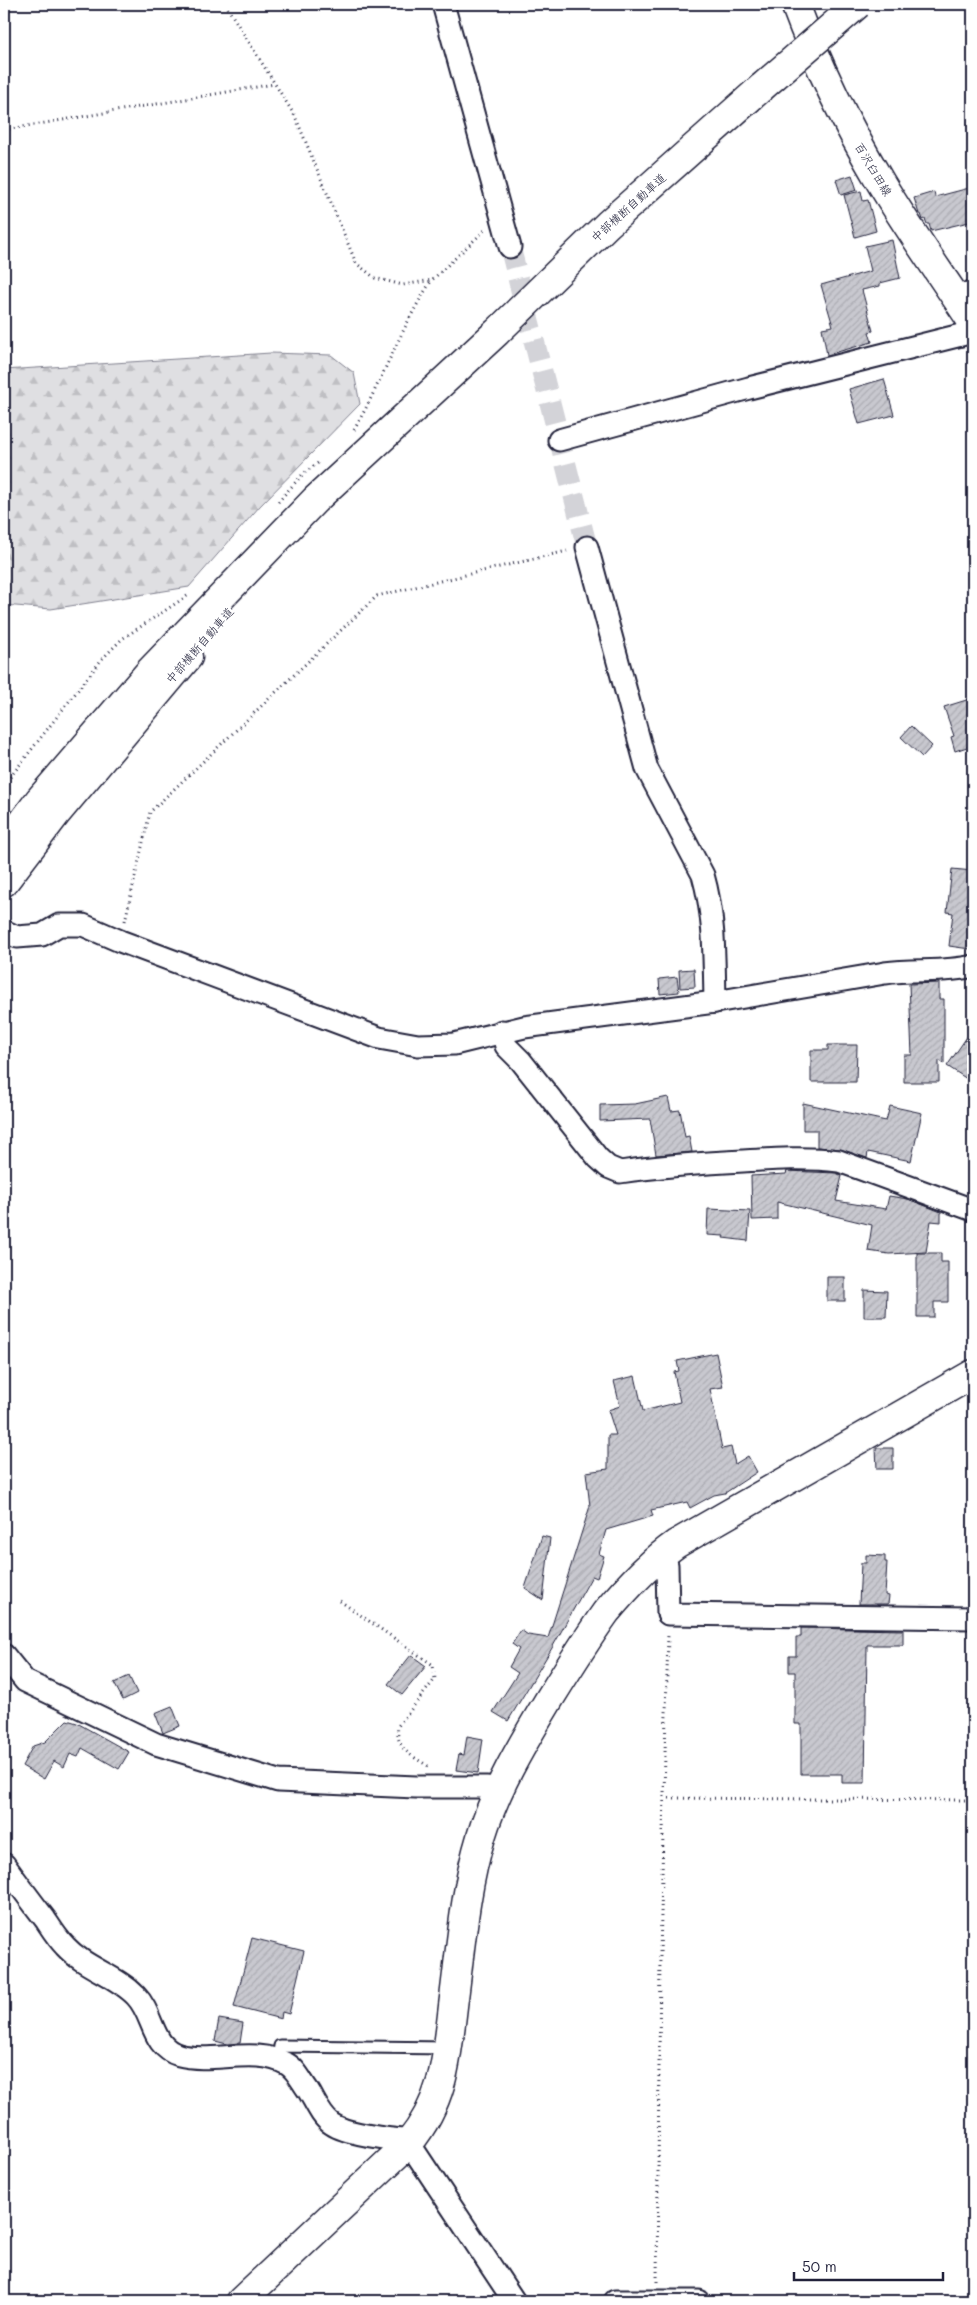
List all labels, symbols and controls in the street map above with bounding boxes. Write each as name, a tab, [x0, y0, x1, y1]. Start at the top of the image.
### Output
street label: 百沢臼田線	[852, 139, 896, 199]
street label: 中部横断自動車道	[587, 169, 669, 245]
street label: 中部横断自動車道	[161, 604, 237, 686]
scale bar	[794, 2250, 943, 2282]
text: 50 m	[802, 2256, 837, 2276]

